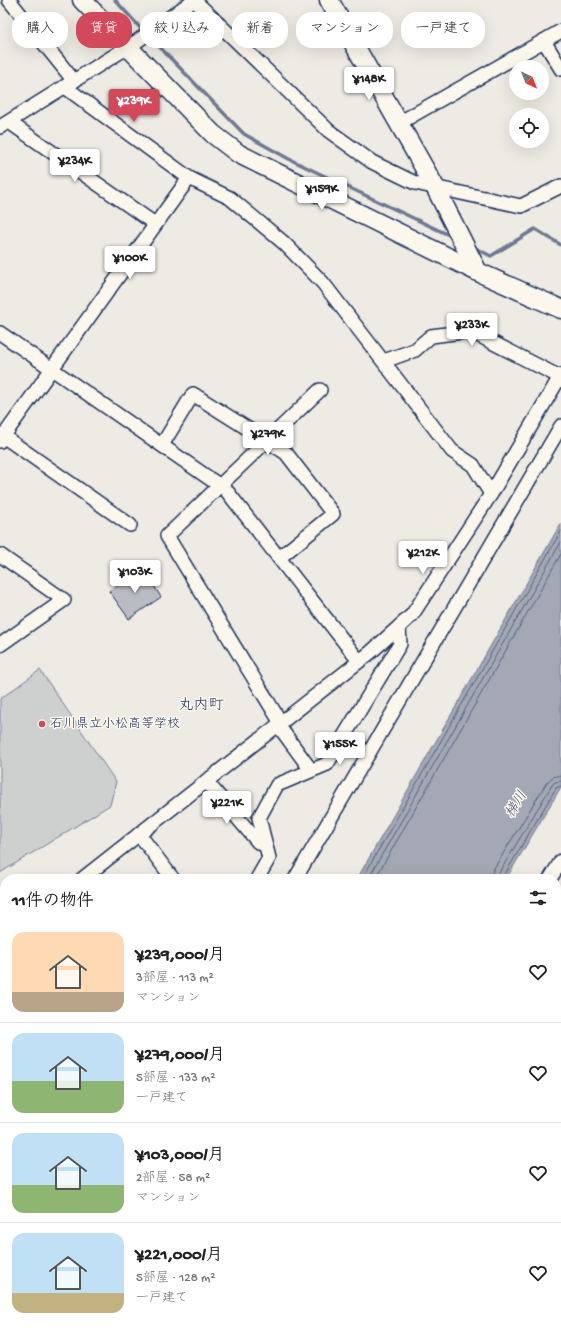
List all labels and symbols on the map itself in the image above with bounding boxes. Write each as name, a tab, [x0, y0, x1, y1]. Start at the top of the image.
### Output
north arrow	[509, 60, 549, 100]
pin: ¥148K	[341, 67, 397, 101]
pin: ¥239K	[106, 89, 162, 123]
pin: ¥234K	[47, 149, 103, 183]
pin: ¥159K	[294, 177, 350, 211]
pin: ¥100K	[102, 246, 158, 280]
pin: ¥233K	[444, 313, 500, 347]
pin: ¥279K	[240, 422, 296, 456]
pin: ¥212K	[395, 541, 451, 575]
pin: ¥103K	[107, 560, 163, 594]
district label: 丸内町	[178, 696, 224, 715]
place label: 石川県立小松高等学校	[50, 716, 180, 732]
marker: 石川県立小松高等学校	[37, 719, 47, 729]
pin: ¥155K	[312, 732, 368, 766]
water label: 梯川	[503, 789, 531, 821]
pin: ¥221K	[199, 791, 255, 825]

